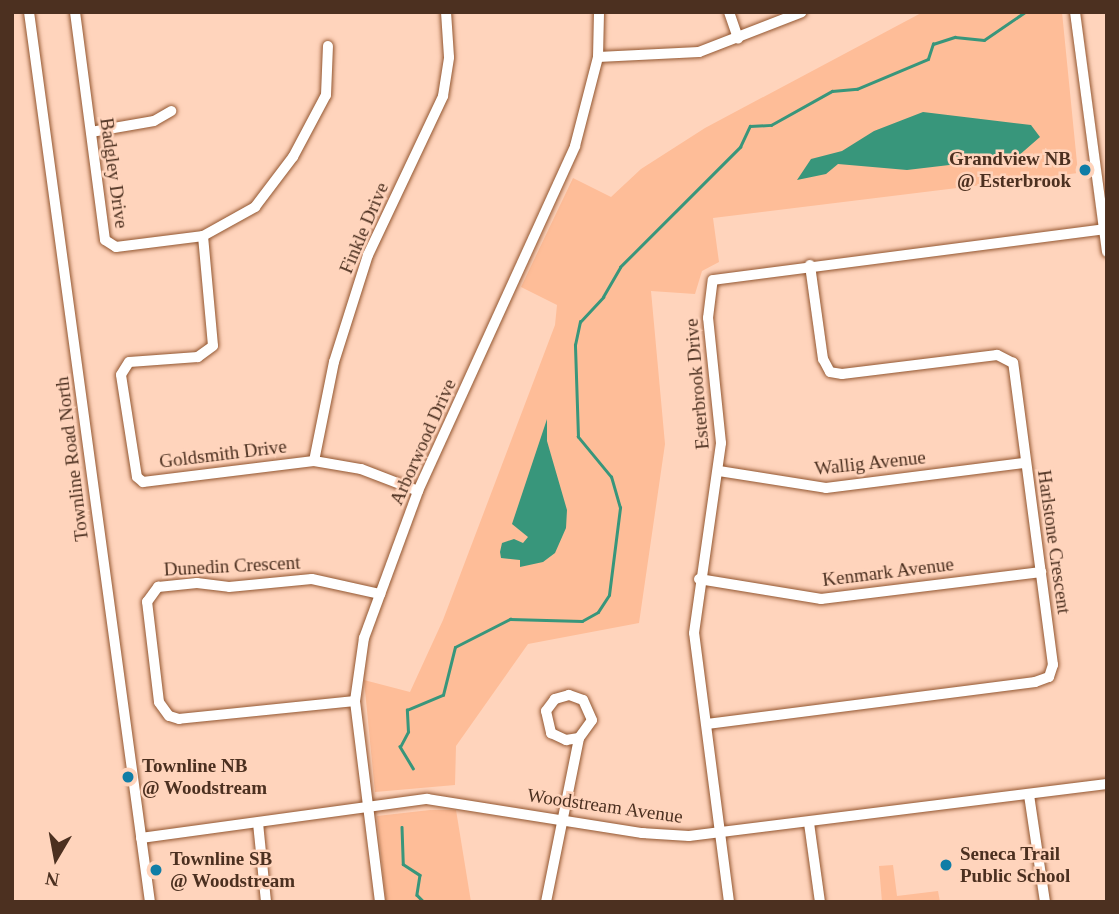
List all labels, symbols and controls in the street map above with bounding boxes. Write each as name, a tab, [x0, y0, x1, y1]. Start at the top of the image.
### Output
street label: Badgley Drive	[95, 116, 133, 230]
place label: Grandview NB @ Esterbrook	[949, 148, 1071, 192]
marker: Grandview NB @ Esterbrook	[1077, 162, 1093, 178]
street label: Finkle Drive	[335, 179, 393, 277]
street label: Esterbrook Drive	[680, 318, 714, 450]
street label: Arborwood Drive	[385, 375, 461, 509]
street label: Townline Road North	[51, 376, 93, 542]
street label: Goldsmith Drive	[158, 435, 288, 473]
street label: Wallig Avenue	[813, 446, 927, 480]
street label: Harlstone Crescent	[1033, 469, 1075, 615]
street label: Dunedin Crescent	[163, 551, 301, 581]
street label: Kenmark Avenue	[821, 553, 955, 591]
place label: Townline NB @ Woodstream	[142, 755, 268, 799]
marker: Townline NB @ Woodstream	[120, 769, 136, 785]
street label: Woodstream Avenue	[525, 784, 685, 828]
north arrow	[21, 823, 91, 893]
place label: Seneca Trail Public School	[960, 843, 1070, 887]
place label: Townline SB @ Woodstream	[170, 848, 296, 892]
marker: Seneca Trail Public School	[938, 857, 954, 873]
marker: Townline SB @ Woodstream	[148, 862, 164, 878]
text: N	[44, 868, 61, 891]

